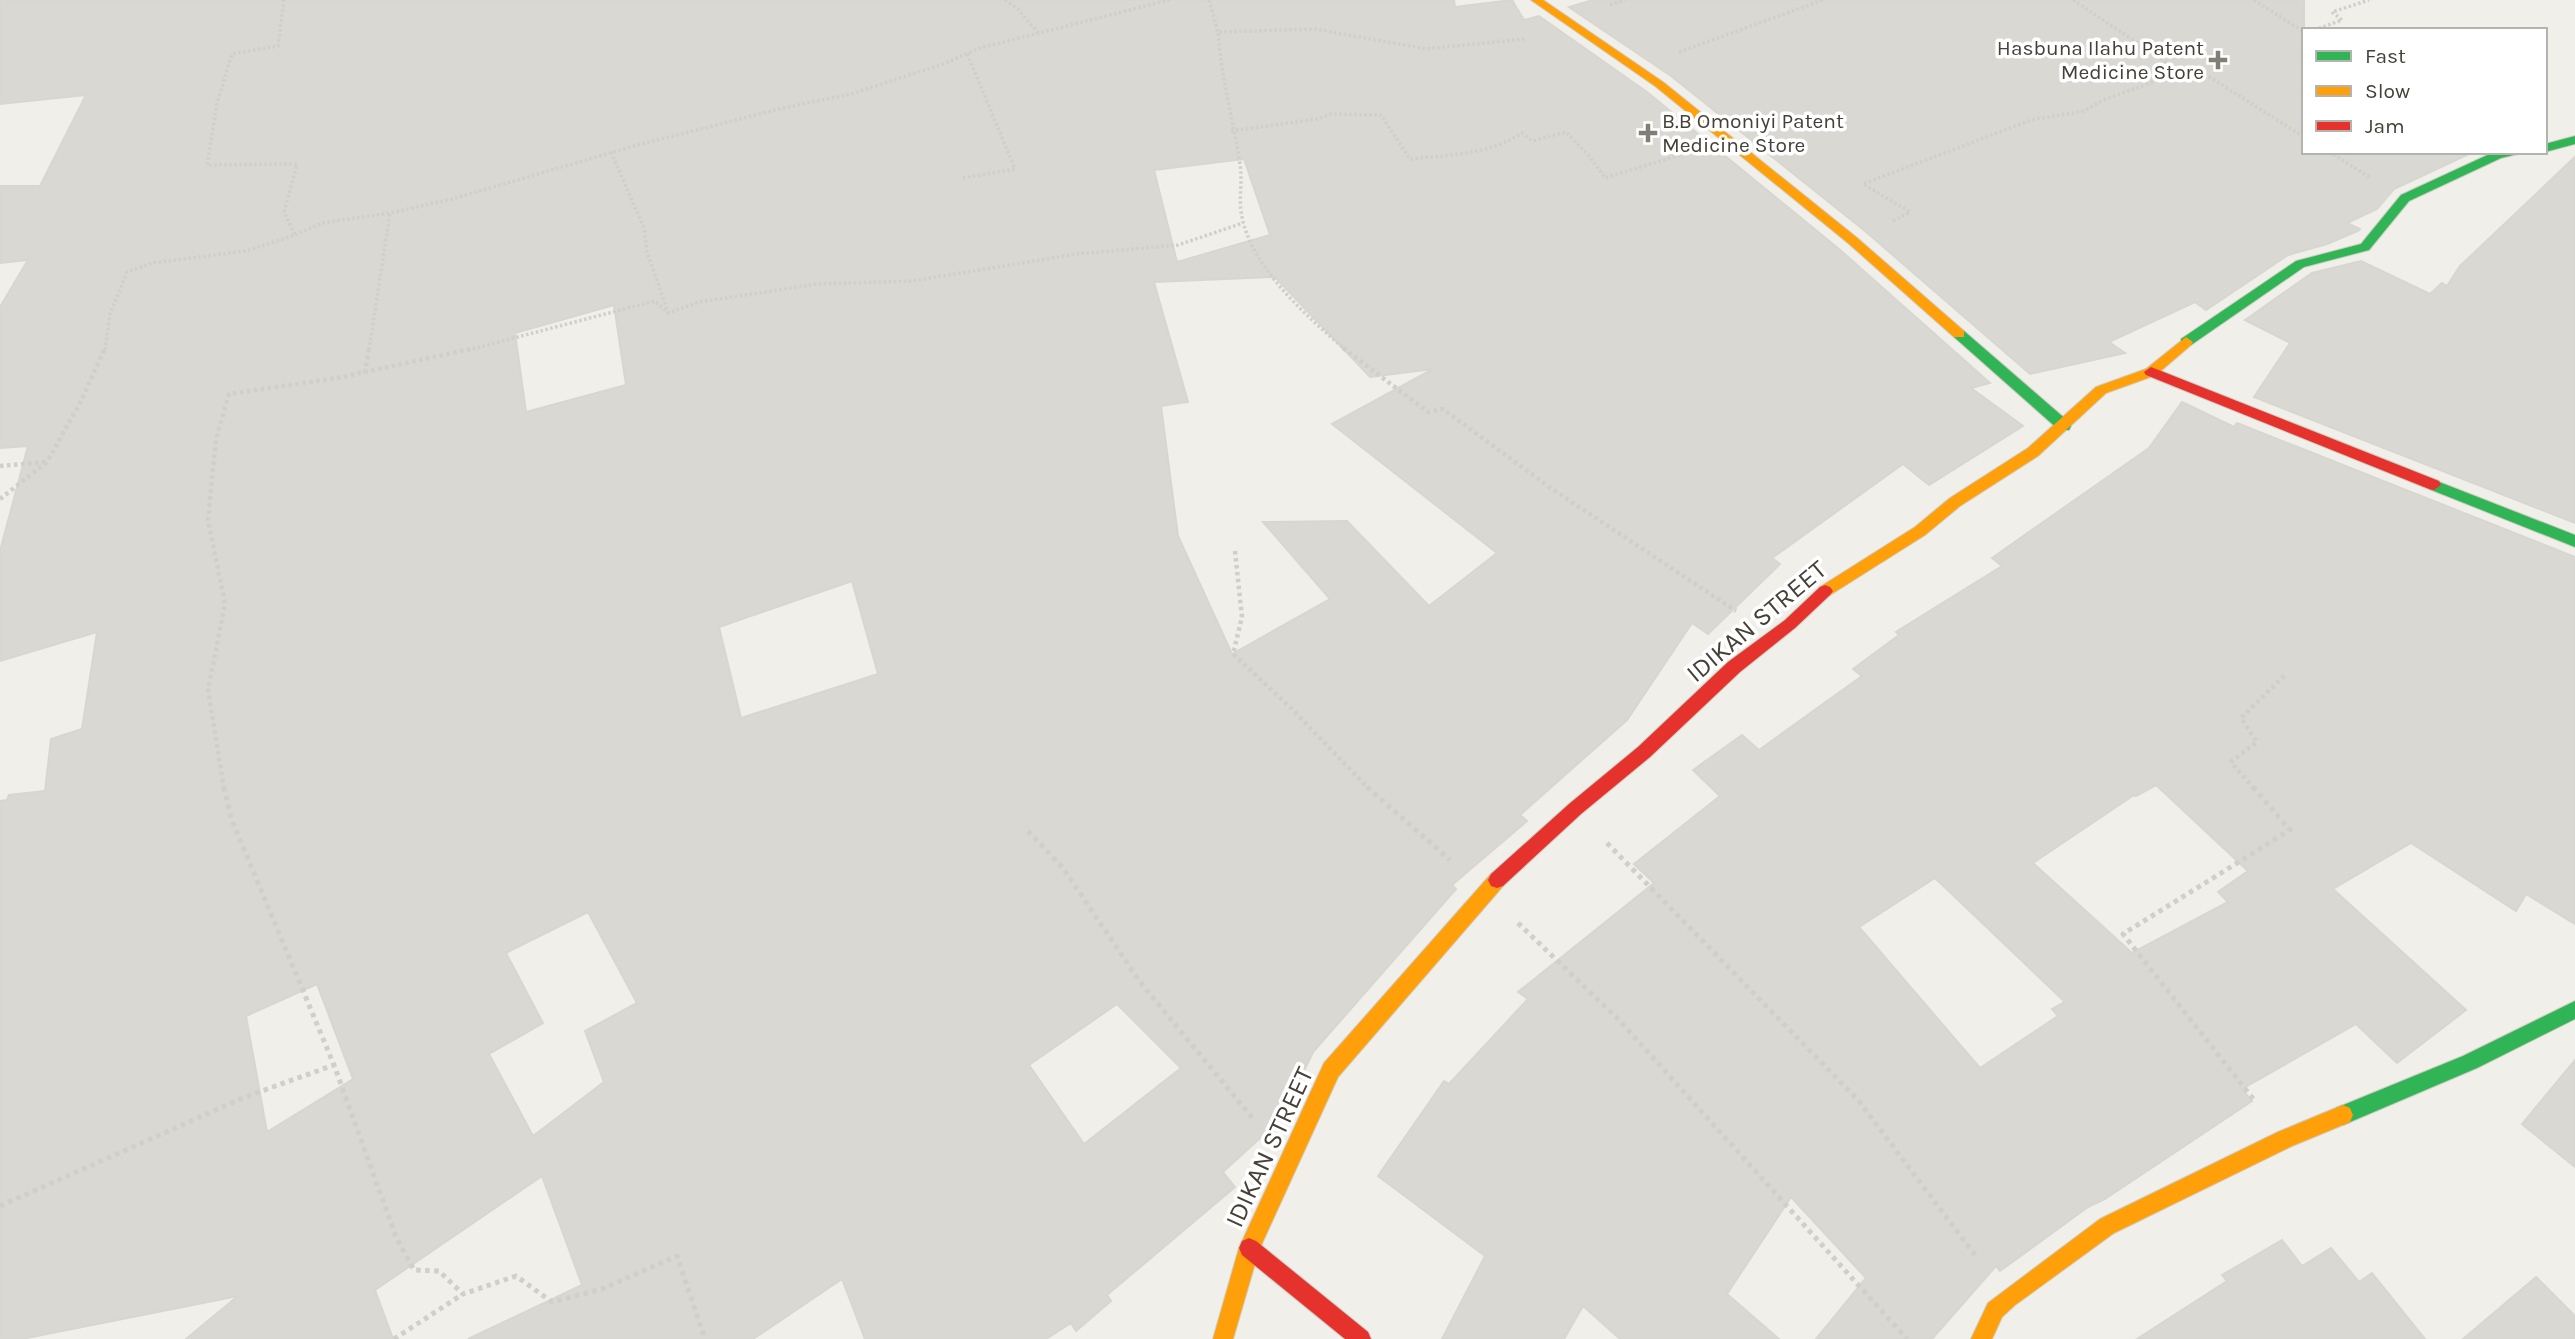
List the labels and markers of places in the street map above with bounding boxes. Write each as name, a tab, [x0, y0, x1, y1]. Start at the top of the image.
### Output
place label: Hasbuna Ilahu Patent Medicine Store	[1997, 36, 2204, 84]
marker: Hasbuna Ilahu Patent Medicine Store	[2210, 52, 2226, 68]
place label: B.B Omoniyi Patent Medicine Store	[1662, 109, 1844, 157]
marker: B.B Omoniyi Patent Medicine Store	[1640, 125, 1656, 141]

